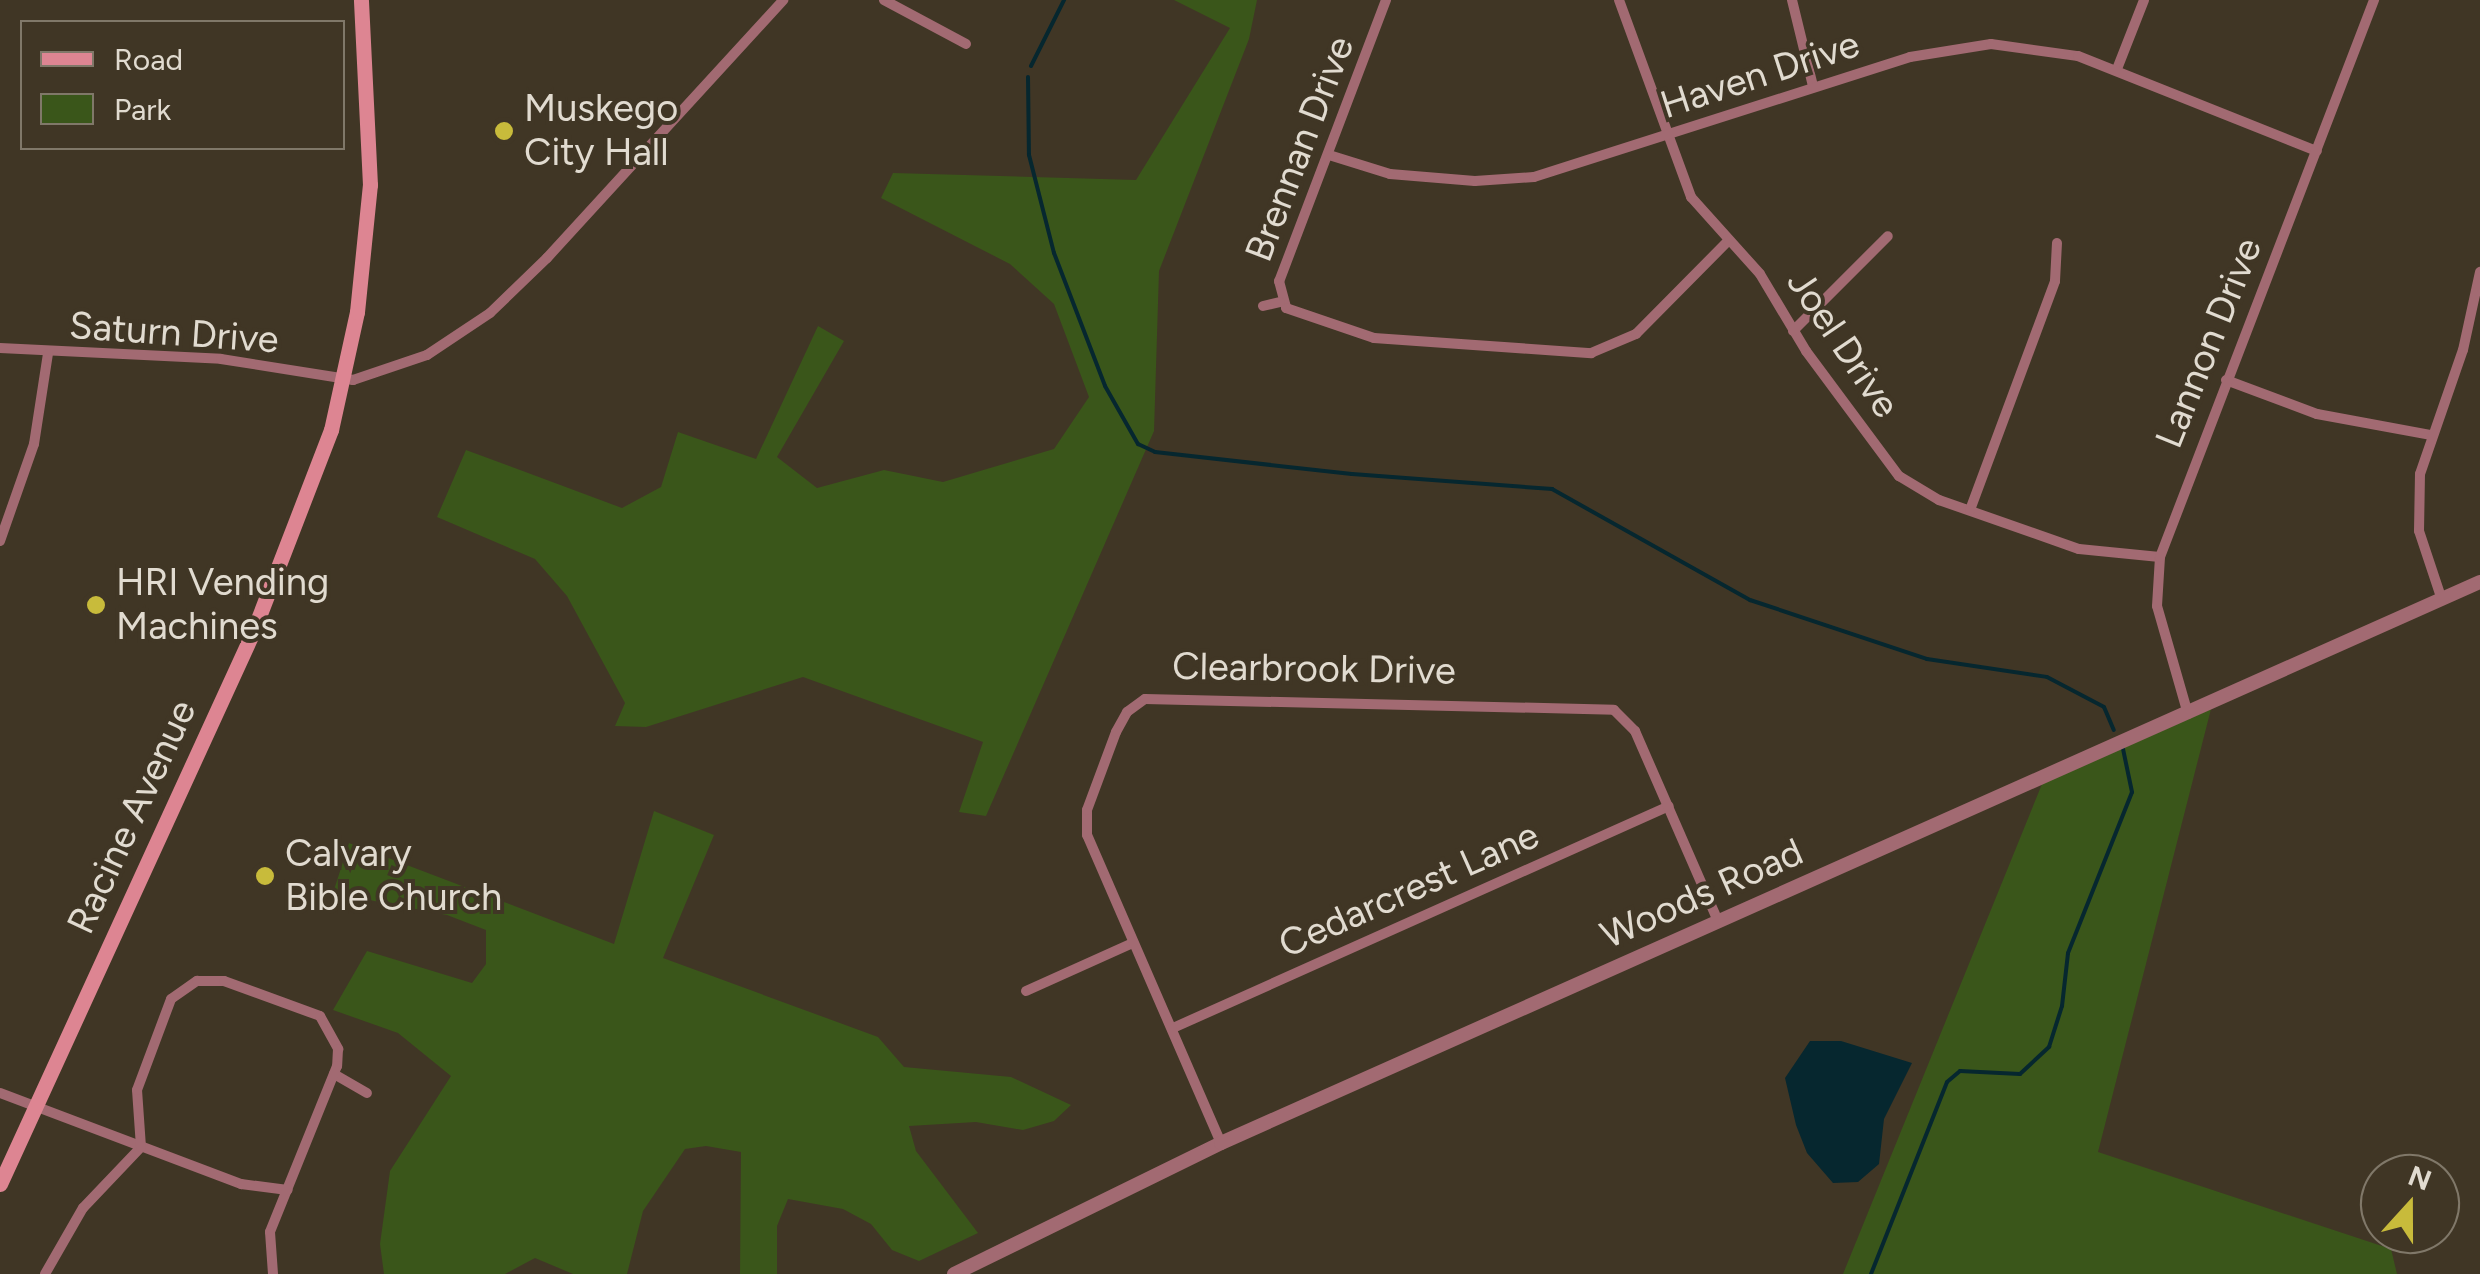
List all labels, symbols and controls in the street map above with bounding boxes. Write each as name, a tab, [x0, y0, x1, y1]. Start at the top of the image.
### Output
legend	[20, 20, 345, 150]
street label: Haven Drive	[1655, 21, 1865, 129]
street label: Brennan Drive	[1236, 30, 1364, 268]
text: Road	[114, 41, 183, 78]
place label: Muskego City Hall	[524, 86, 678, 175]
text: Park	[114, 91, 171, 128]
marker: Muskego City Hall	[493, 120, 515, 142]
street label: Lannon Drive	[2146, 232, 2272, 454]
street label: Joel Drive	[1777, 262, 1909, 426]
street label: Saturn Drive	[68, 303, 280, 363]
place label: HRI Vending Machines	[116, 560, 329, 649]
marker: HRI Vending Machines	[85, 594, 107, 616]
street label: Clearbrook Drive	[1172, 644, 1456, 694]
street label: Racine Avenue	[58, 693, 206, 941]
street label: Cedarcrest Lane	[1272, 812, 1546, 968]
street label: Woods Road	[1594, 829, 1810, 959]
place label: Calvary Bible Church	[285, 831, 502, 921]
marker: Calvary Bible Church	[254, 865, 276, 887]
north arrow	[2360, 1154, 2460, 1254]
text: N	[2404, 1158, 2436, 1198]

